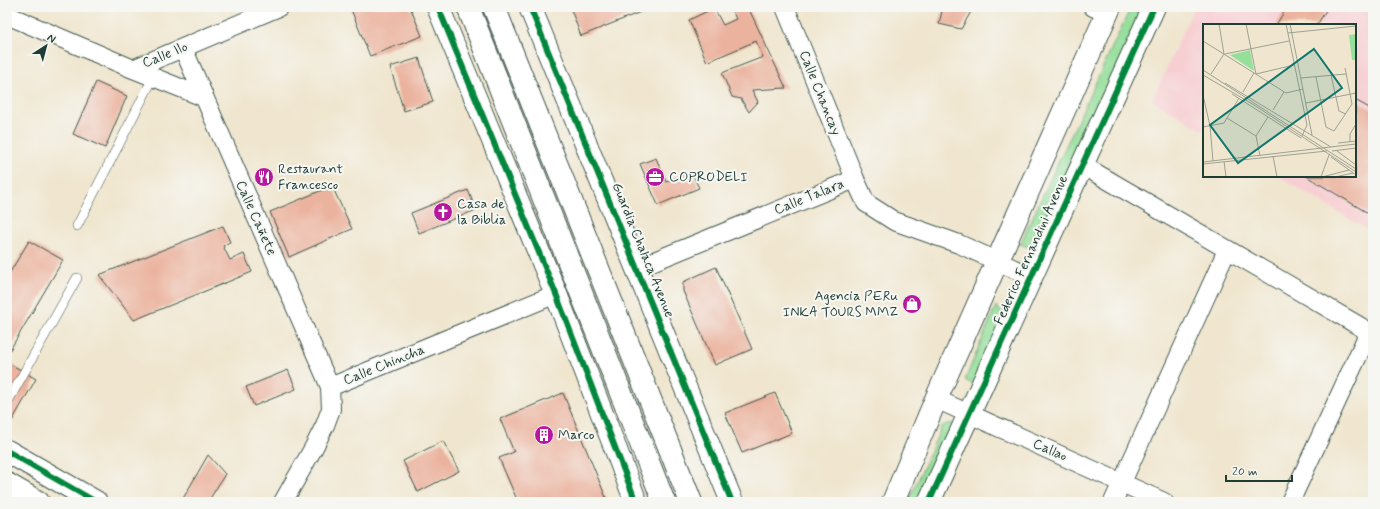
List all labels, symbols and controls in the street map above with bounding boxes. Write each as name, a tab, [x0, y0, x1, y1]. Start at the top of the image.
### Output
inset map	[1203, 24, 1356, 177]
north arrow	[26, 26, 66, 66]
text: N	[44, 31, 58, 47]
street label: Calle Ilo	[140, 38, 190, 72]
street label: Calle Chancay	[795, 48, 845, 138]
place label: Restaurant Francesco	[278, 160, 343, 194]
restaurant icon: Restaurant Francesco	[253, 166, 275, 188]
office icon: COPRODELI	[644, 166, 666, 188]
place label: COPRODELI	[669, 168, 748, 186]
street label: Federico Fernandini Avenue	[990, 172, 1072, 328]
street label: Calle Talara	[771, 175, 847, 219]
street label: Calle Cañete	[231, 178, 281, 258]
street label: Guardia Chalaca Avenue	[608, 180, 678, 320]
place label: Casa de la Biblia	[457, 195, 506, 229]
church icon: Casa de la Biblia	[432, 201, 454, 223]
place label: Agencia PERu INKA TOURS MMZ	[783, 287, 898, 321]
shop icon: Agencia PERu INKA TOURS MMZ	[901, 293, 923, 315]
street label: Calle Chincha	[341, 340, 427, 390]
building icon: Marco	[533, 424, 555, 446]
place label: Marco	[558, 426, 595, 444]
street label: Callao	[1030, 435, 1070, 465]
scale bar	[1226, 457, 1292, 483]
text: 20 m	[1232, 464, 1258, 480]

